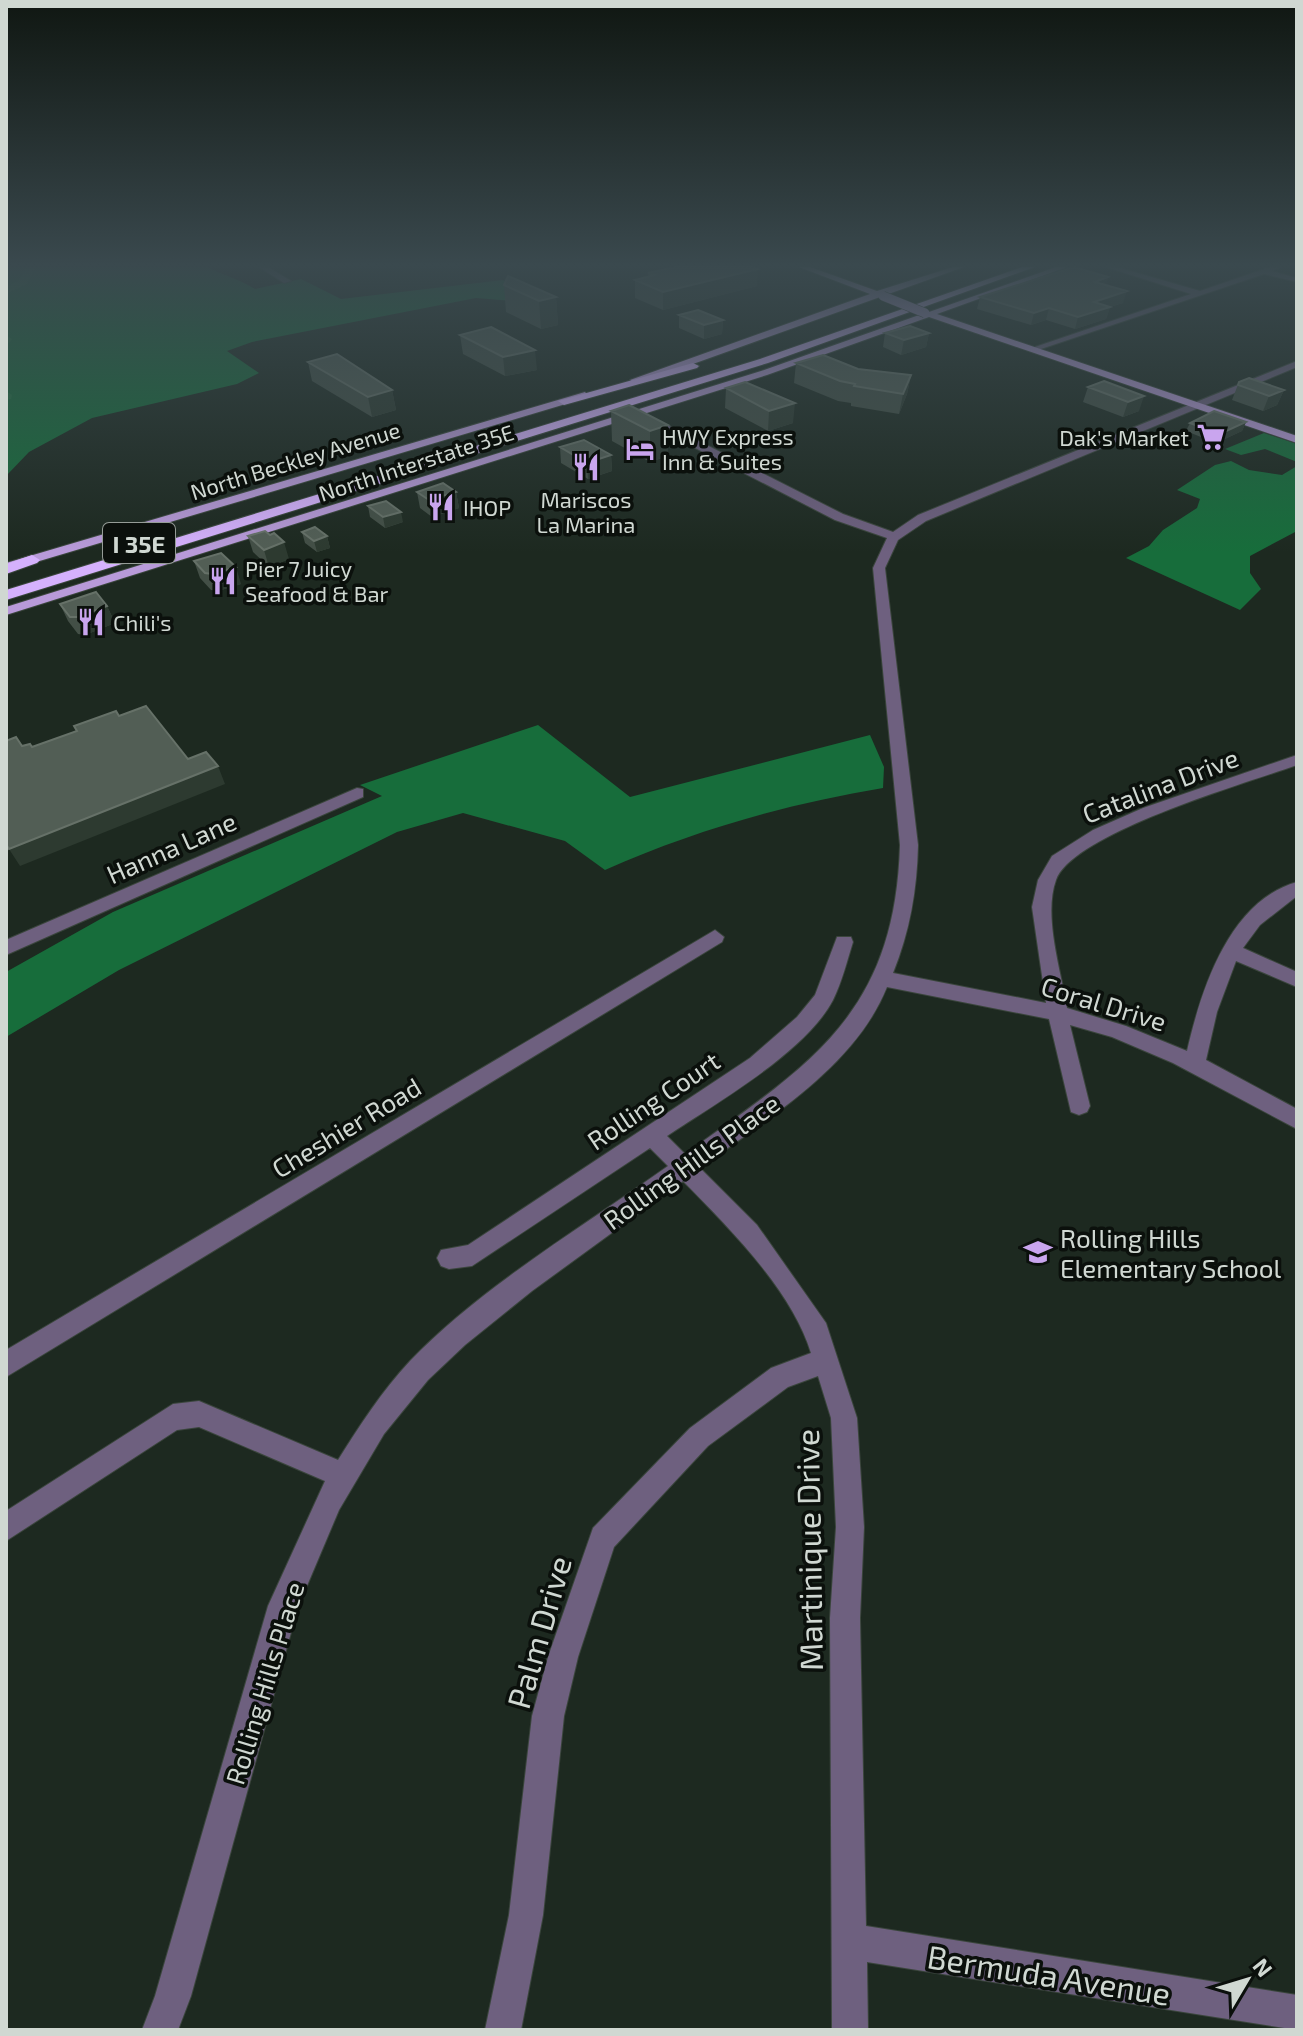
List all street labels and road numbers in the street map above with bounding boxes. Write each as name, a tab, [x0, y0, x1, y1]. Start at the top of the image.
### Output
street label: North Beckley Avenue	[187, 416, 403, 504]
street label: North Interstate 35E	[315, 418, 517, 506]
road number: I 35E	[103, 523, 175, 563]
street label: Catalina Drive	[1078, 741, 1242, 829]
street label: Hanna Lane	[101, 805, 241, 889]
street label: Coral Drive	[1038, 969, 1170, 1037]
street label: Rolling Court	[581, 1044, 725, 1156]
street label: Cheshier Road	[266, 1070, 426, 1184]
street label: Rolling Hills Place	[597, 1087, 785, 1235]
street label: Martinique Drive	[787, 1429, 829, 1671]
street label: Palm Drive	[498, 1551, 578, 1713]
street label: Rolling Hills Place	[218, 1578, 310, 1788]
street label: Bermuda Avenue	[925, 1936, 1173, 2012]

